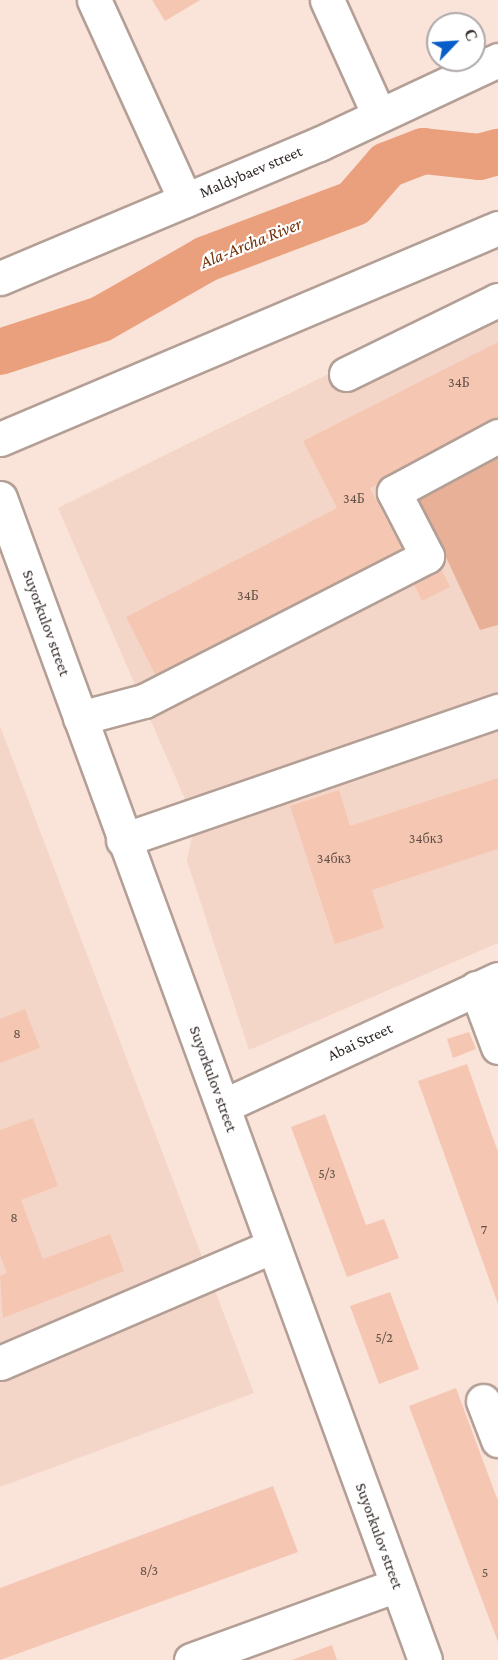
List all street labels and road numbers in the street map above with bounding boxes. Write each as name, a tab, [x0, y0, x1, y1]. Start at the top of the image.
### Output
street label: Maldybaev street	[197, 142, 305, 202]
street label: Suyorkulov street	[18, 567, 74, 679]
street label: Abai Street	[325, 1019, 395, 1065]
street label: Suyorkulov street	[185, 1023, 241, 1135]
street label: Suyorkulov street	[351, 1480, 407, 1592]

